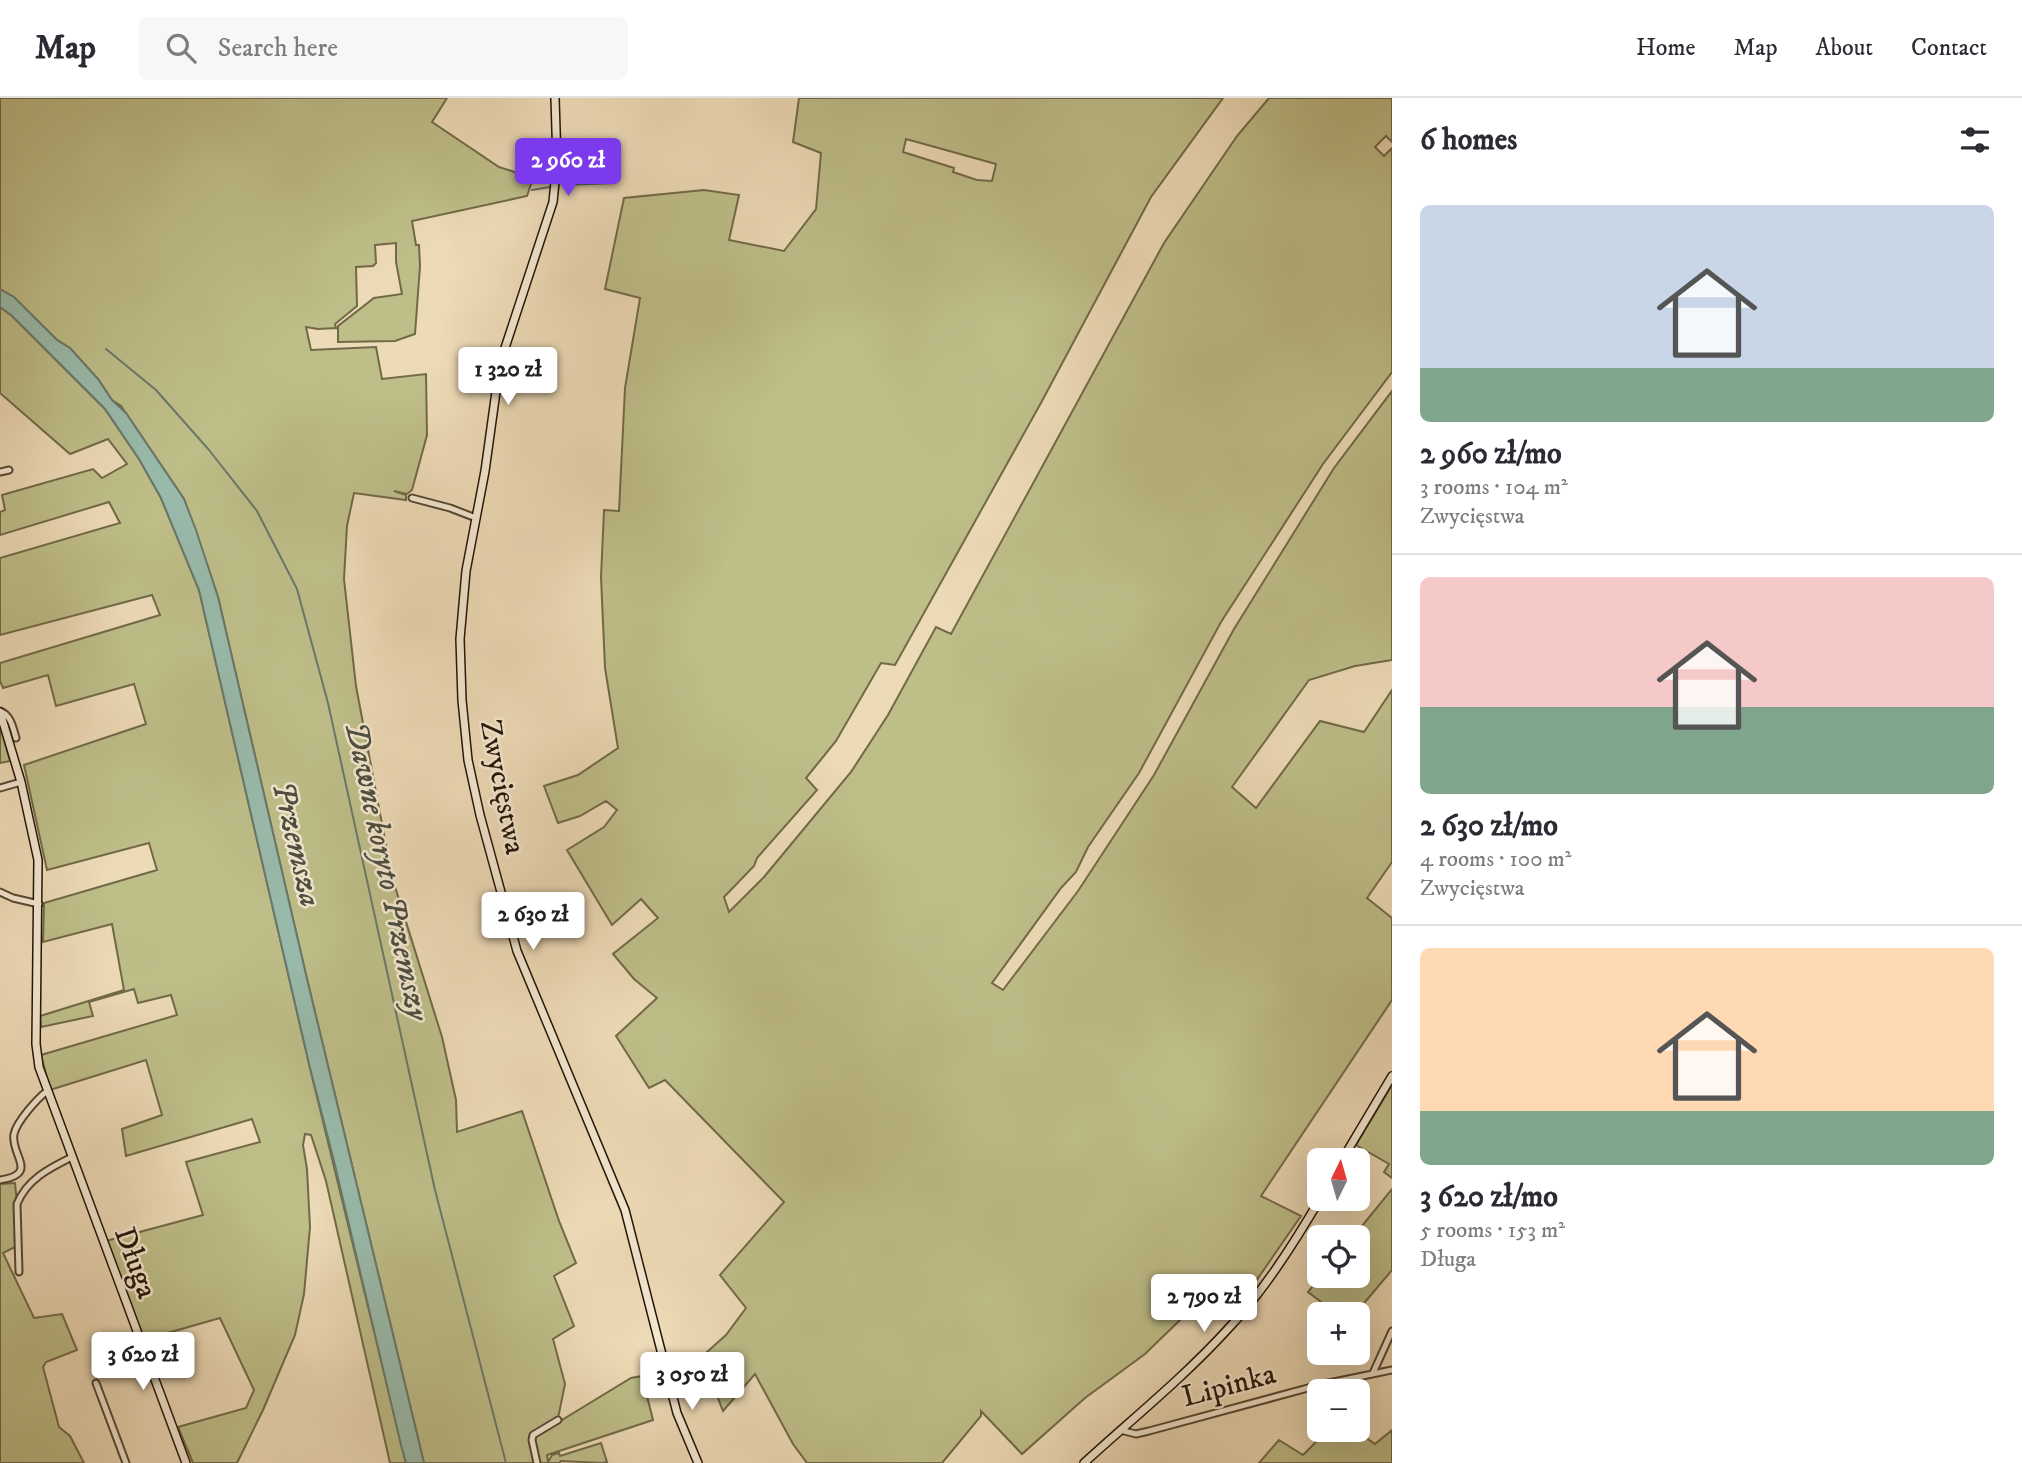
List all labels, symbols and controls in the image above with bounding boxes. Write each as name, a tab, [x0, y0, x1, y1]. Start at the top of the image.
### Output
search box	[138, 17, 628, 80]
text: Map	[35, 28, 96, 69]
icon: search	[162, 29, 200, 67]
text: Search here	[218, 32, 338, 65]
text: Home	[1636, 33, 1695, 63]
text: Map	[1733, 33, 1778, 63]
text: About	[1816, 33, 1873, 63]
text: Contact	[1911, 33, 1987, 63]
icon: filters	[1956, 121, 1994, 159]
text: 6 homes	[1420, 122, 1517, 159]
pin: 2 960 zł	[496, 139, 640, 198]
text: 2 960 zł	[531, 146, 605, 175]
icon: home	[1644, 250, 1770, 376]
pin: 1 320 zł	[436, 348, 580, 407]
text: 1 320 zł	[474, 355, 542, 384]
text: 2 960 zł/mo	[1420, 436, 1562, 473]
text: 3 rooms · 104 m²	[1420, 473, 1568, 502]
text: Zwycięstwa	[1420, 502, 1525, 531]
icon: home	[1644, 622, 1770, 748]
street label: Zwycięstwa	[471, 717, 533, 858]
water label: Dawne koryto Przemszy	[335, 718, 438, 1026]
water label: Przemsza	[262, 777, 330, 911]
text: 2 630 zł/mo	[1420, 808, 1558, 845]
text: 4 rooms · 100 m²	[1420, 845, 1572, 874]
text: Zwycięstwa	[1420, 874, 1525, 903]
pin: 2 630 zł	[461, 892, 605, 952]
text: 2 630 zł	[498, 900, 568, 929]
icon: home	[1644, 993, 1770, 1119]
north arrow	[1307, 1148, 1370, 1211]
map controls	[1307, 1148, 1370, 1442]
text: 3 620 zł/mo	[1420, 1179, 1558, 1216]
text: 5 rooms · 153 m²	[1420, 1216, 1565, 1245]
street label: Długa	[105, 1222, 165, 1304]
button: locate	[1307, 1225, 1370, 1288]
text: Długa	[1420, 1245, 1476, 1274]
pin: 2 790 zł	[1132, 1274, 1276, 1334]
text: 2 790 zł	[1167, 1282, 1241, 1311]
button: +	[1307, 1302, 1370, 1365]
pin: 3 620 zł	[71, 1332, 215, 1392]
text: 3 620 zł	[108, 1340, 178, 1369]
pin: 3 050 zł	[620, 1352, 764, 1412]
street label: Lipinka	[1178, 1356, 1280, 1416]
text: 3 050 zł	[656, 1360, 728, 1389]
button: −	[1307, 1379, 1370, 1442]

